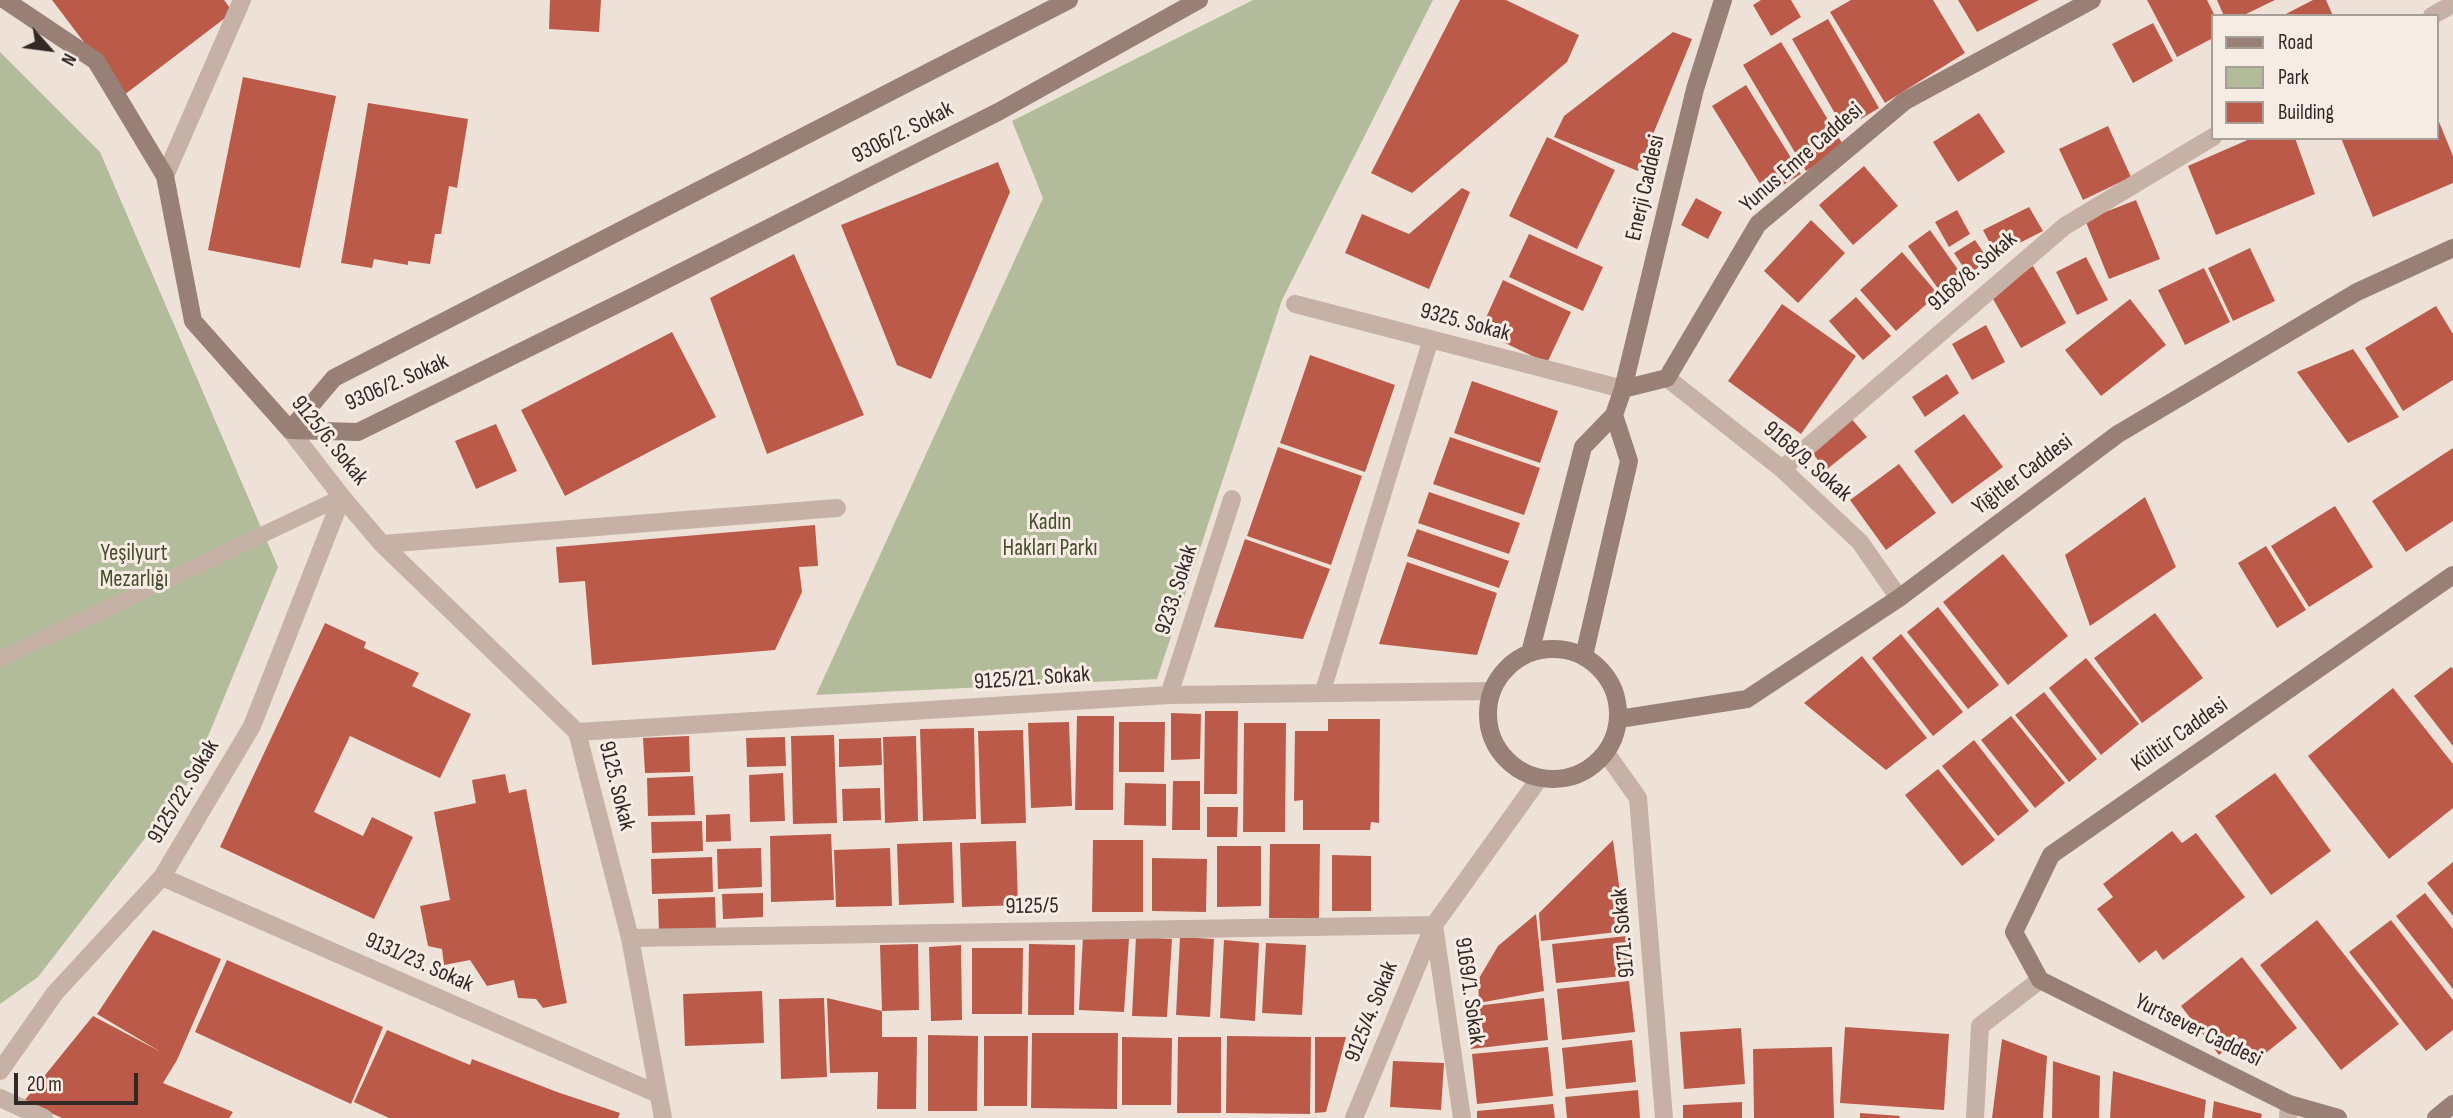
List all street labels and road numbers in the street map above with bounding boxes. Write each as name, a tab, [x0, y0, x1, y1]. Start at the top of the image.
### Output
street label: 9306/2. Sokak	[848, 96, 958, 170]
street label: Yunus Emre Caddesi	[1735, 97, 1869, 219]
street label: Enerji Caddesi	[1620, 132, 1672, 244]
street label: 9168/8. Sokak	[1923, 226, 2023, 318]
street label: 9325. Sokak	[1417, 298, 1513, 348]
street label: 9306/2. Sokak	[341, 348, 453, 418]
street label: 9125/6. Sokak	[285, 391, 373, 491]
street label: 9168/9. Sokak	[1757, 416, 1857, 508]
street label: Yiğitler Caddesi	[1968, 428, 2078, 522]
street label: 9233. Sokak	[1150, 542, 1204, 638]
street label: 9125/21. Sokak	[973, 661, 1091, 697]
street label: Kültür Caddesi	[2126, 692, 2234, 778]
street label: 9125/22. Sokak	[142, 735, 226, 849]
street label: 9125. Sokak	[592, 739, 640, 833]
street label: 9171. Sokak	[1606, 887, 1642, 979]
street label: 9125/5	[1005, 893, 1059, 921]
street label: 9131/23. Sokak	[360, 927, 478, 999]
street label: 9169/1. Sokak	[1448, 936, 1490, 1046]
street label: 9125/4. Sokak	[1339, 957, 1405, 1067]
street label: Yurtsever Caddesi	[2130, 988, 2266, 1074]

